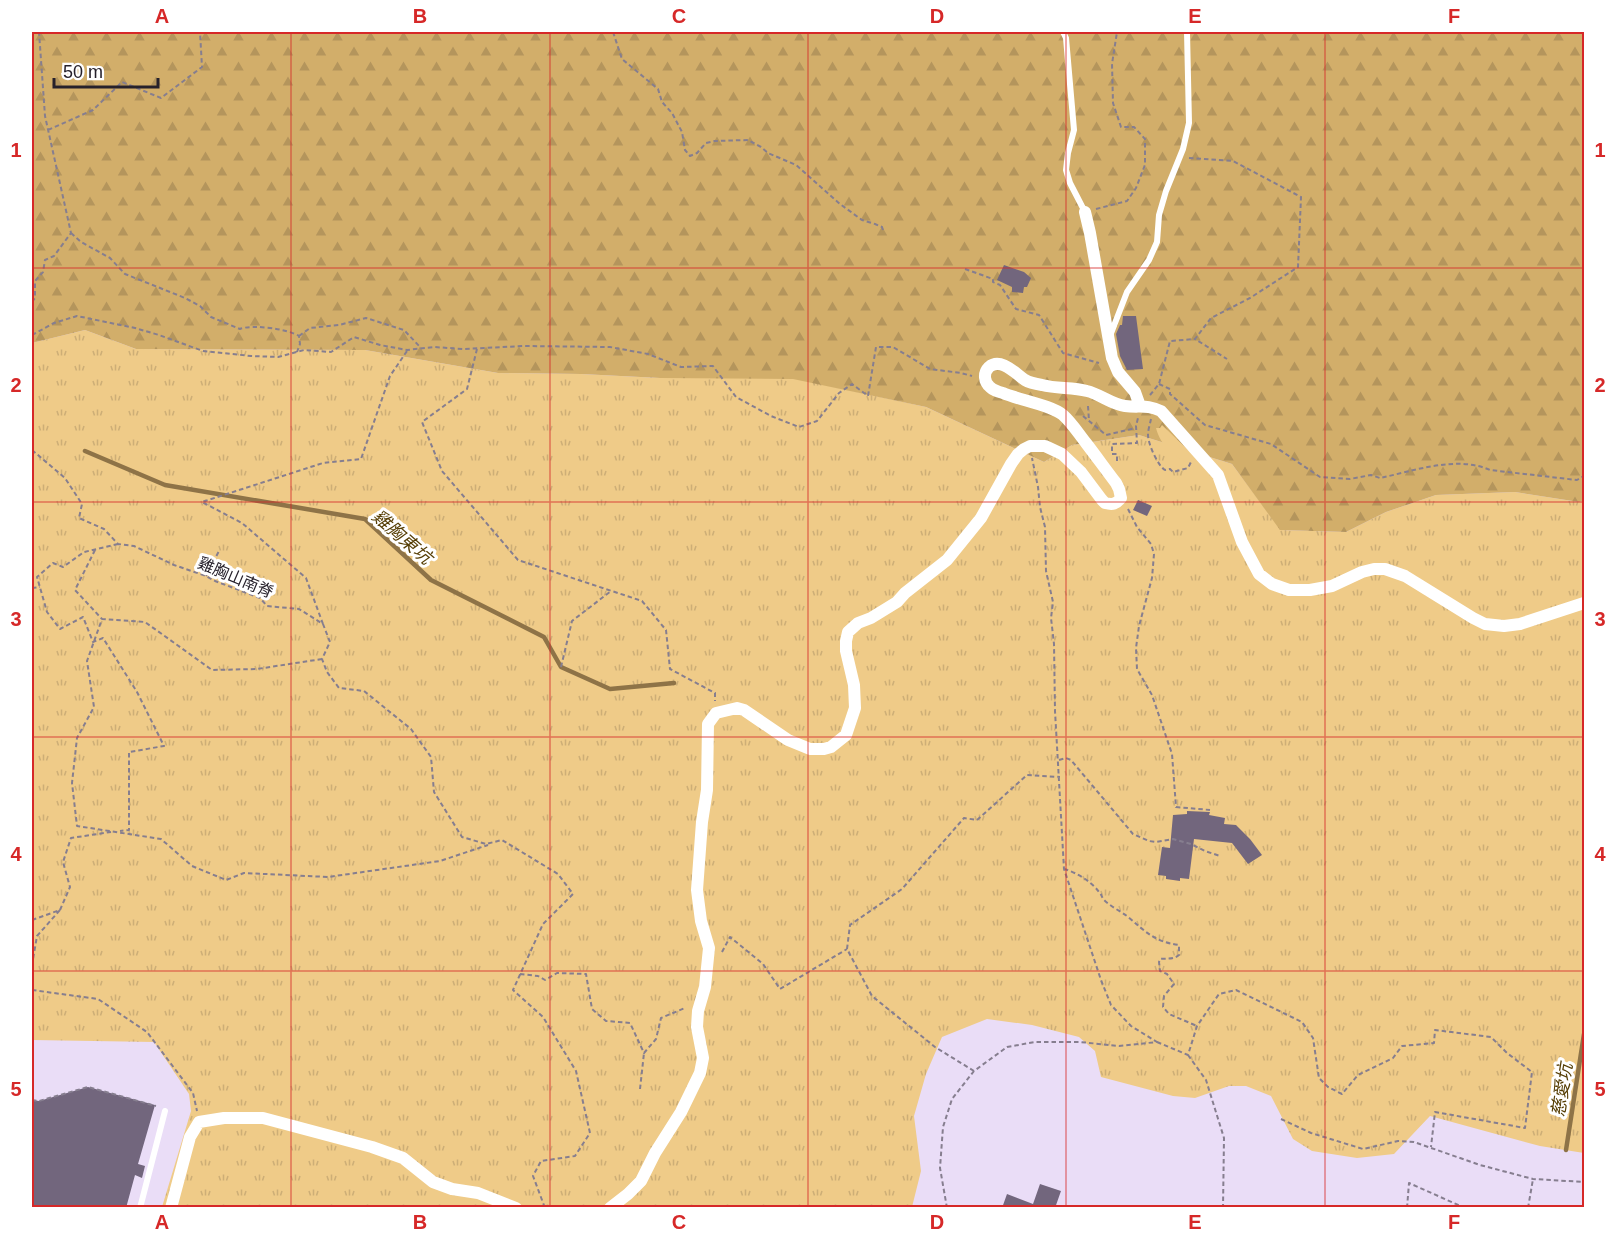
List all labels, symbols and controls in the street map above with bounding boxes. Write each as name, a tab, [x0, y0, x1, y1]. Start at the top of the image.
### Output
text: A	[155, 5, 169, 27]
text: B	[413, 5, 427, 27]
text: C	[672, 5, 686, 27]
text: D	[930, 5, 944, 27]
text: E	[1188, 5, 1202, 27]
text: F	[1448, 5, 1460, 27]
scale bar	[54, 51, 158, 89]
text: 50 m	[63, 62, 103, 82]
text: 1	[10, 139, 22, 161]
text: 1	[1594, 139, 1606, 161]
text: 2	[10, 374, 22, 396]
text: 2	[1594, 374, 1606, 396]
water label: 雞胸東坑	[368, 506, 438, 570]
street label: 雞胸山南脊	[196, 554, 276, 601]
text: 3	[10, 608, 22, 630]
text: 3	[1594, 608, 1606, 630]
text: 4	[10, 843, 22, 865]
text: 4	[1594, 843, 1606, 865]
water label: 慈愛坑	[1548, 1059, 1577, 1118]
text: 5	[10, 1078, 22, 1100]
text: 5	[1594, 1078, 1606, 1100]
text: A	[155, 1211, 169, 1233]
text: B	[413, 1211, 427, 1233]
text: C	[672, 1211, 686, 1233]
text: D	[930, 1211, 944, 1233]
text: E	[1188, 1211, 1202, 1233]
text: F	[1448, 1211, 1460, 1233]

